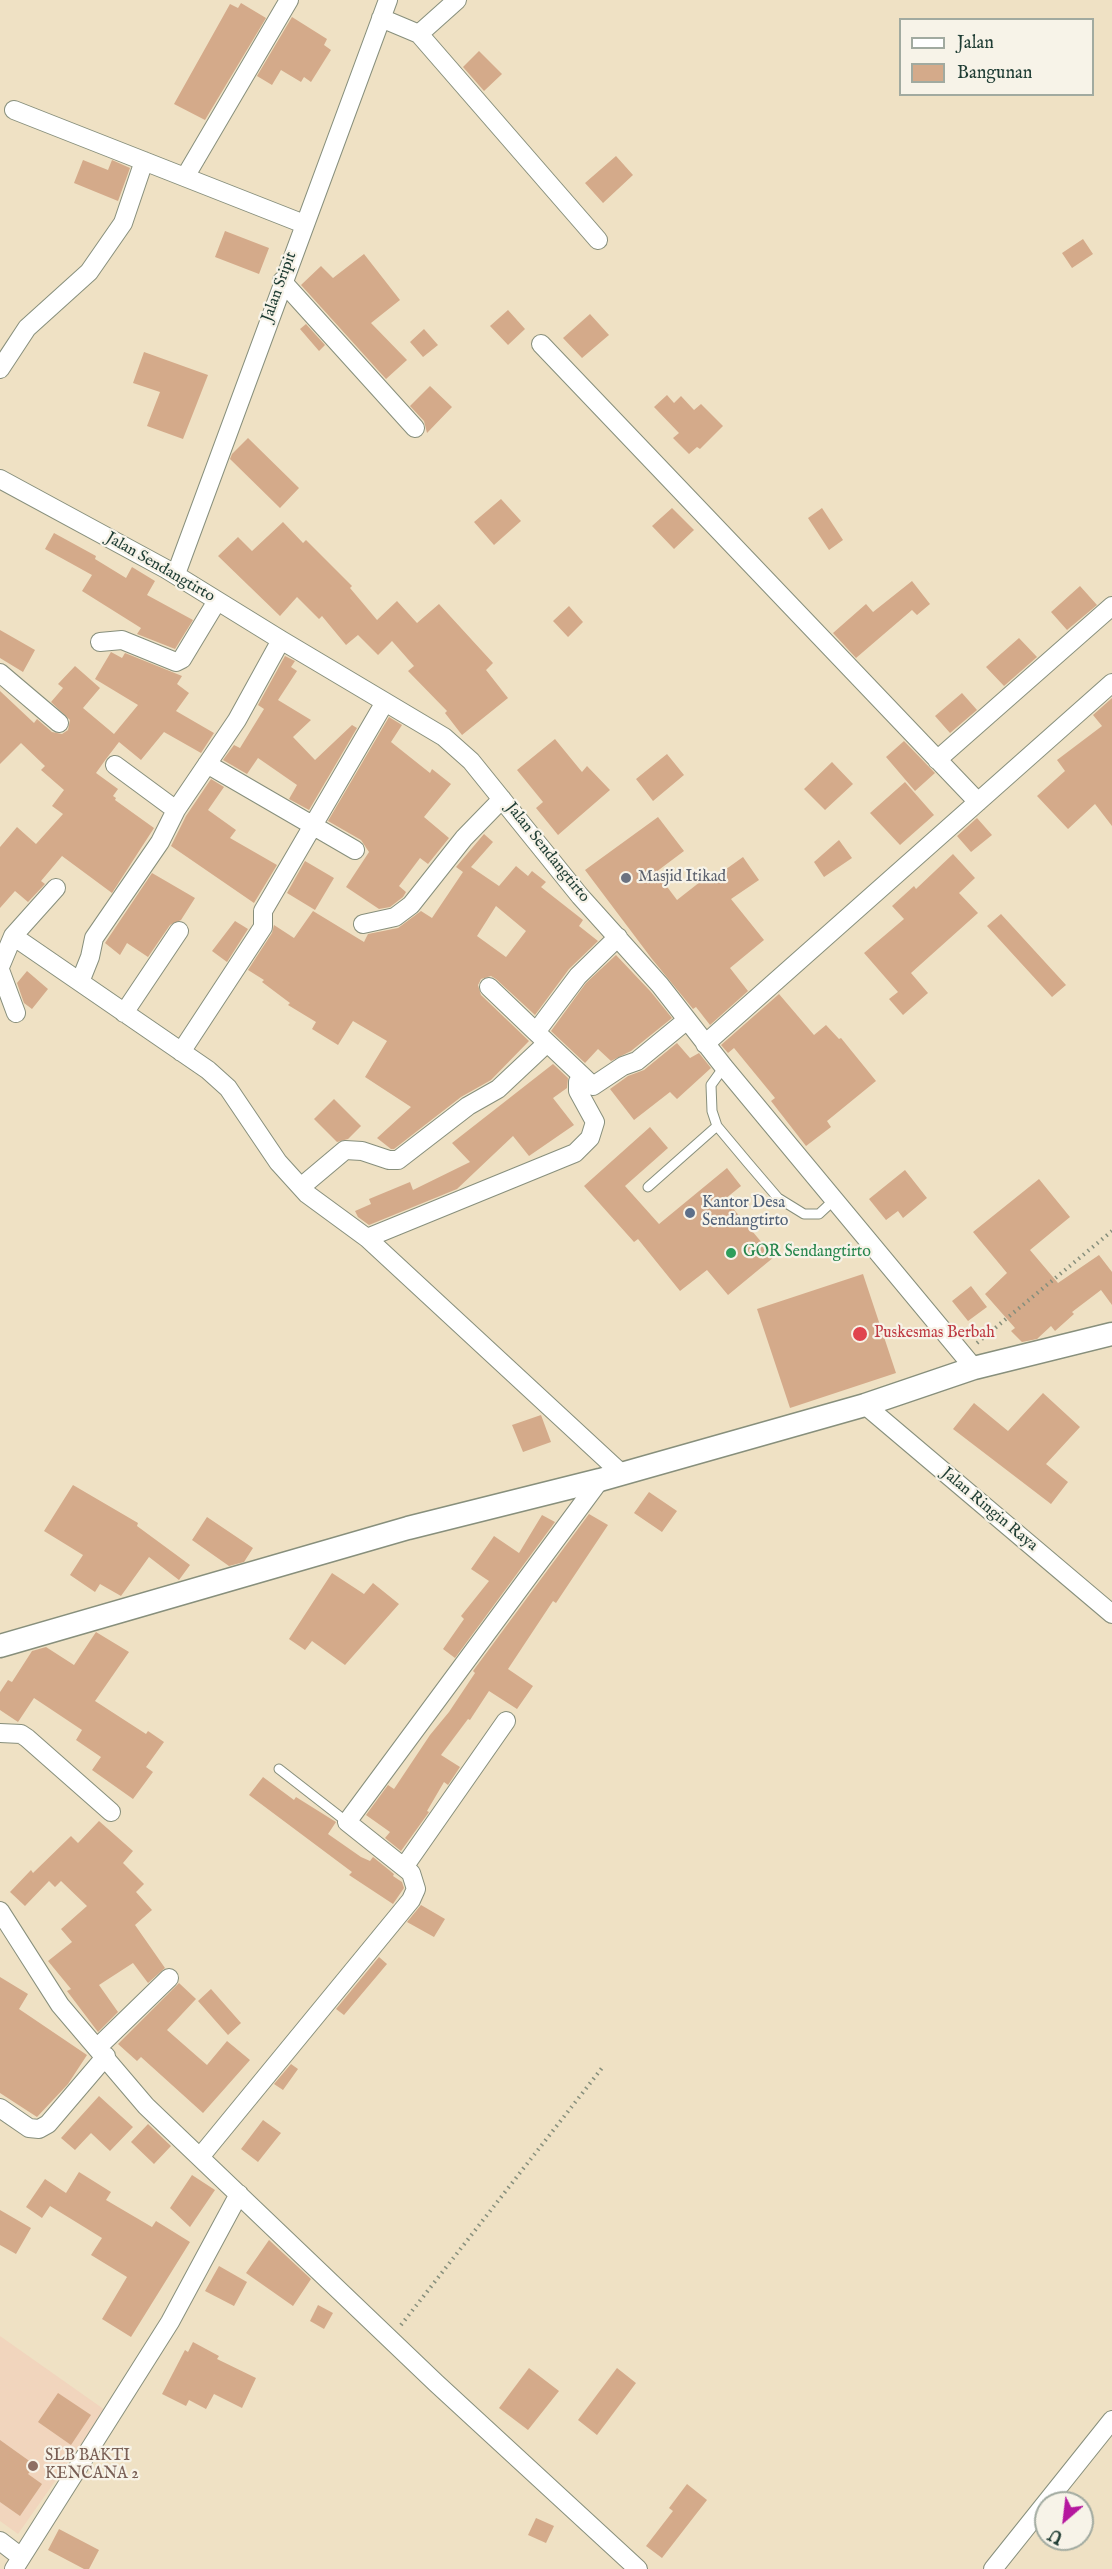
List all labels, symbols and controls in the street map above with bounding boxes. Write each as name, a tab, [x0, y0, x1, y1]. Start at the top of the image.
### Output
legend	[899, 18, 1094, 96]
text: Jalan	[957, 32, 994, 55]
text: Bangunan	[957, 62, 1032, 85]
street label: Jalan Sripit	[258, 249, 302, 325]
street label: Jalan Sendangtirto	[102, 529, 218, 607]
street label: Jalan Sendangtirto	[501, 799, 593, 907]
place label: Masjid Itikad	[638, 868, 726, 888]
marker: Masjid Itikad	[619, 871, 633, 885]
place label: Kantor Desa Sendangtirto	[702, 1194, 788, 1232]
marker: Kantor Desa Sendangtirto	[683, 1206, 697, 1220]
place label: GOR Sendangtirto	[743, 1243, 871, 1263]
marker: GOR Sendangtirto	[724, 1246, 738, 1260]
place label: Puskesmas Berbah	[874, 1324, 995, 1344]
marker: Puskesmas Berbah	[851, 1325, 869, 1343]
street label: Jalan Ringin Raya	[937, 1464, 1041, 1556]
place label: SLB BAKTI KENCANA 2	[45, 2447, 139, 2485]
marker: SLB BAKTI KENCANA 2	[26, 2459, 40, 2473]
north arrow	[1034, 2491, 1094, 2551]
text: U	[1046, 2523, 1067, 2547]

